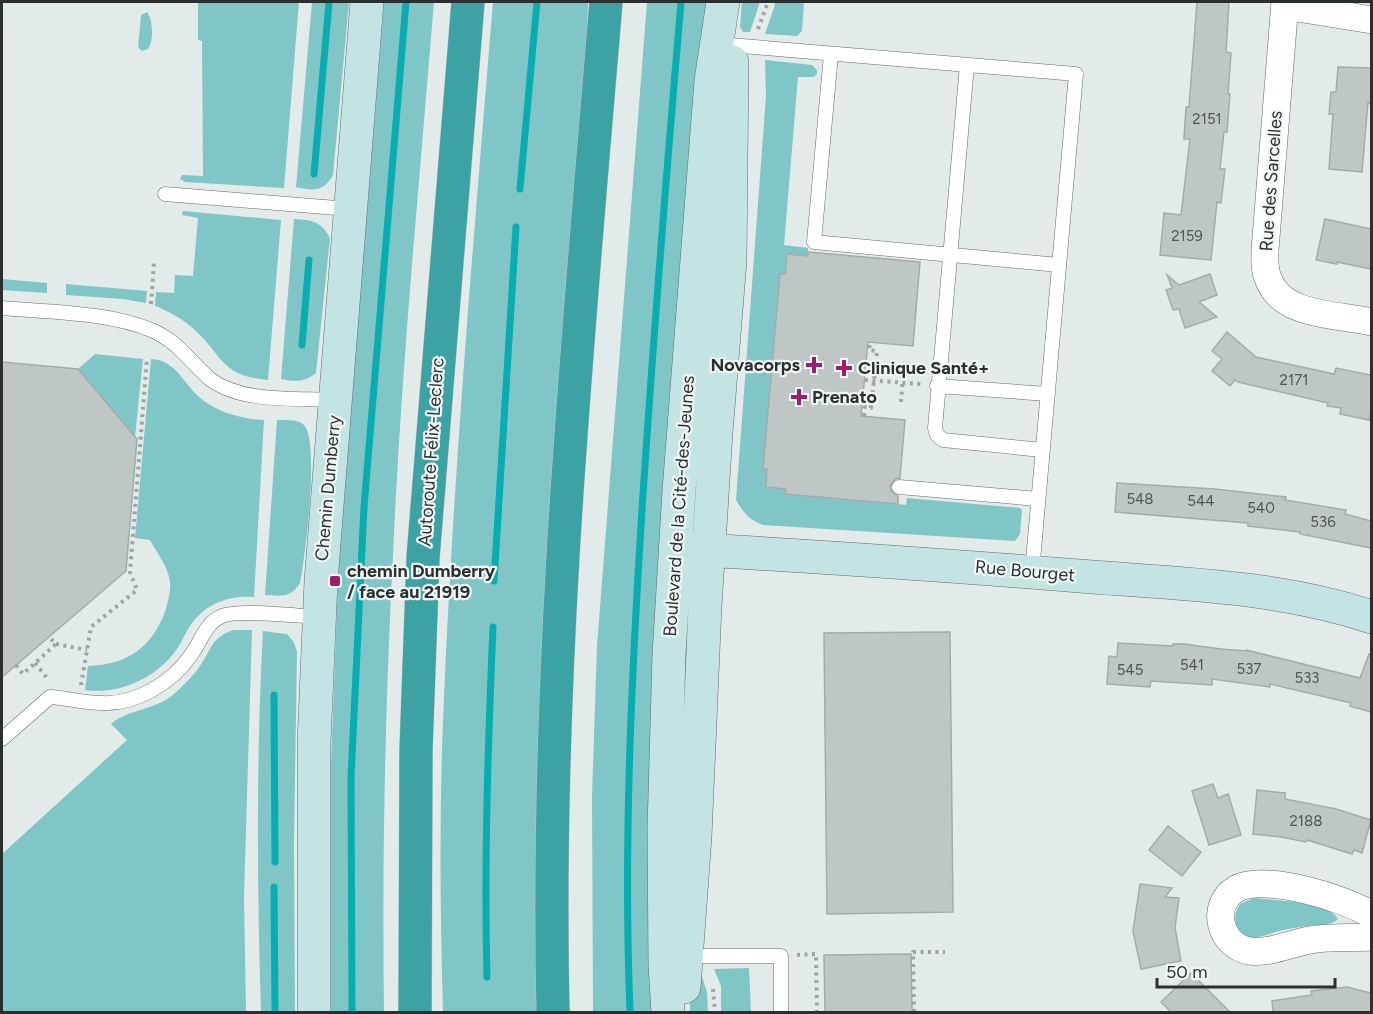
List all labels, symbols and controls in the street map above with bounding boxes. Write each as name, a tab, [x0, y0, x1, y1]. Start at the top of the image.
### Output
house number: 2151	[1192, 110, 1222, 128]
street label: Rue des Sarcelles	[1255, 110, 1287, 252]
house number: 2159	[1171, 227, 1203, 245]
place label: Novacorps	[710, 354, 801, 376]
marker: Novacorps	[805, 356, 823, 374]
street label: Autoroute Félix-Leclerc	[413, 357, 449, 547]
place label: Clinique Santé+	[858, 357, 990, 379]
marker: Clinique Santé+	[835, 359, 853, 377]
house number: 2171	[1280, 371, 1308, 389]
street label: Boulevard de la Cité-des-Jeunes	[659, 375, 699, 637]
place label: Prenato	[812, 386, 877, 408]
marker: Prenato	[790, 388, 808, 406]
street label: Chemin Dumberry	[311, 413, 345, 562]
house number: 548	[1126, 490, 1154, 508]
house number: 544	[1187, 492, 1215, 510]
house number: 540	[1247, 499, 1275, 517]
house number: 536	[1310, 513, 1336, 531]
street label: Rue Bourget	[974, 556, 1076, 586]
place label: chemin Dumberry / face au 21919	[347, 560, 496, 603]
marker: chemin Dumberry / face au 21919	[328, 574, 342, 588]
house number: 541	[1180, 656, 1204, 674]
house number: 537	[1237, 660, 1261, 678]
house number: 545	[1117, 661, 1143, 679]
house number: 533	[1295, 669, 1319, 687]
house number: 2188	[1289, 812, 1323, 830]
scale bar	[1157, 951, 1336, 989]
text: 50 m	[1166, 961, 1208, 983]

